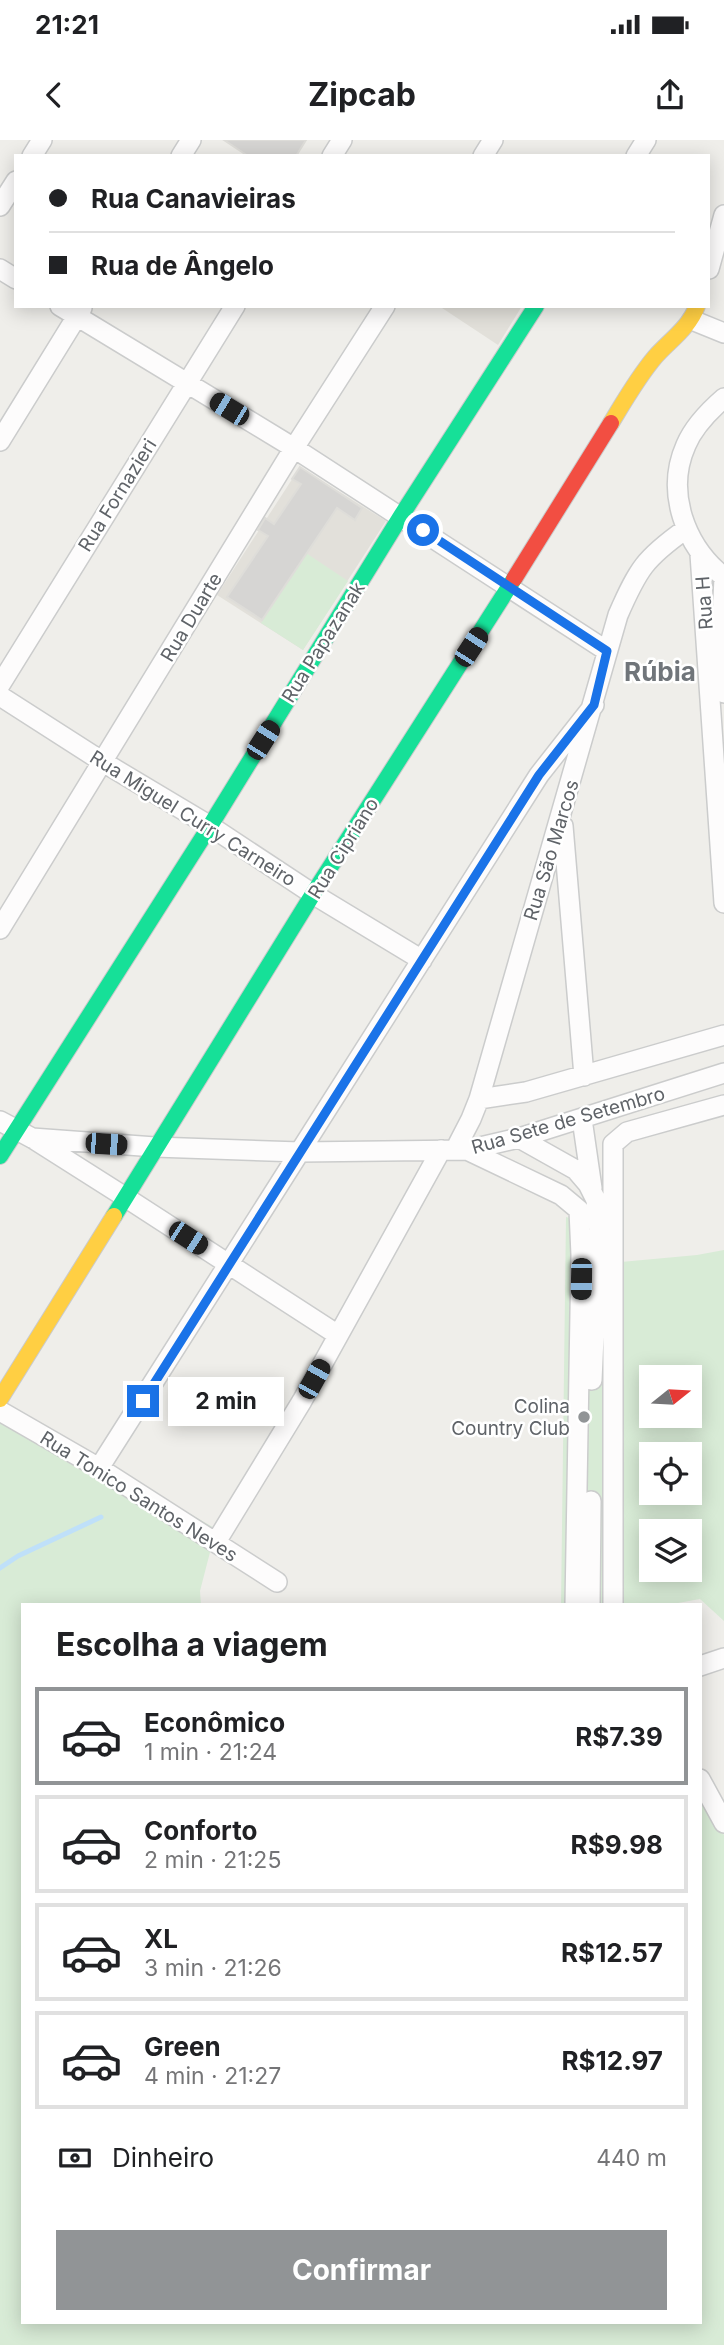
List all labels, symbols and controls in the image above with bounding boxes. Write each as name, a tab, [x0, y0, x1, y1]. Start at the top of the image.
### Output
text: 21:21	[35, 9, 99, 40]
text: Zipcab	[308, 75, 416, 114]
icon: back	[35, 76, 73, 114]
icon: share	[651, 76, 689, 114]
text: Rua Canavieiras	[91, 183, 296, 214]
text: Rua de Ângelo	[91, 250, 274, 281]
car	[206, 389, 253, 429]
street label: Rua Fornazieri	[74, 435, 161, 556]
route start	[407, 514, 439, 546]
street label: Rua Duarte	[156, 569, 227, 666]
street label: Rua H	[691, 575, 718, 631]
street label: Rua Papazanak	[277, 577, 370, 707]
car	[451, 624, 492, 670]
district label: Rúbia	[624, 656, 696, 687]
car	[243, 717, 284, 763]
street label: Rua Miguel Curry Carneiro	[86, 746, 300, 891]
street label: Rua São Marcos	[519, 777, 584, 923]
street label: Rua Cipriano	[303, 793, 384, 903]
street label: Rua Sete de Setembro	[469, 1082, 668, 1159]
car	[85, 1132, 128, 1156]
car	[165, 1218, 212, 1258]
car	[571, 1258, 592, 1300]
car	[295, 1356, 334, 1402]
north arrow	[639, 1365, 702, 1428]
map controls	[639, 1365, 702, 1582]
callout: 2 min	[168, 1376, 283, 1426]
route end	[127, 1385, 159, 1417]
text: 2 min	[195, 1387, 257, 1415]
place label: Colina Country Club	[451, 1395, 570, 1440]
marker: Colina Country Club	[576, 1409, 592, 1425]
street label: Rua Tonico Santos Neves	[36, 1426, 242, 1567]
button: locate	[639, 1442, 702, 1505]
button: layers	[639, 1519, 702, 1582]
text: Escolha a viagem	[56, 1625, 328, 1664]
icon: car	[60, 1705, 123, 1768]
text: Econômico	[144, 1707, 285, 1738]
text: R$7.39	[575, 1721, 663, 1752]
text: 1 min · 21:24	[144, 1738, 277, 1766]
icon: car	[60, 1813, 123, 1876]
text: Conforto	[144, 1815, 257, 1846]
text: R$9.98	[571, 1829, 663, 1860]
text: 2 min · 21:25	[144, 1846, 281, 1874]
icon: car	[60, 1921, 123, 1984]
text: XL	[144, 1923, 178, 1954]
text: R$12.57	[561, 1937, 663, 1968]
text: 3 min · 21:26	[144, 1954, 282, 1982]
icon: car	[60, 2029, 123, 2092]
text: Green	[144, 2031, 221, 2062]
text: R$12.97	[561, 2045, 663, 2076]
text: 4 min · 21:27	[144, 2062, 281, 2090]
icon: cash	[56, 2139, 94, 2177]
text: Dinheiro	[112, 2142, 214, 2173]
text: 440 m	[596, 2144, 667, 2172]
button: Confirmar	[56, 2230, 667, 2310]

